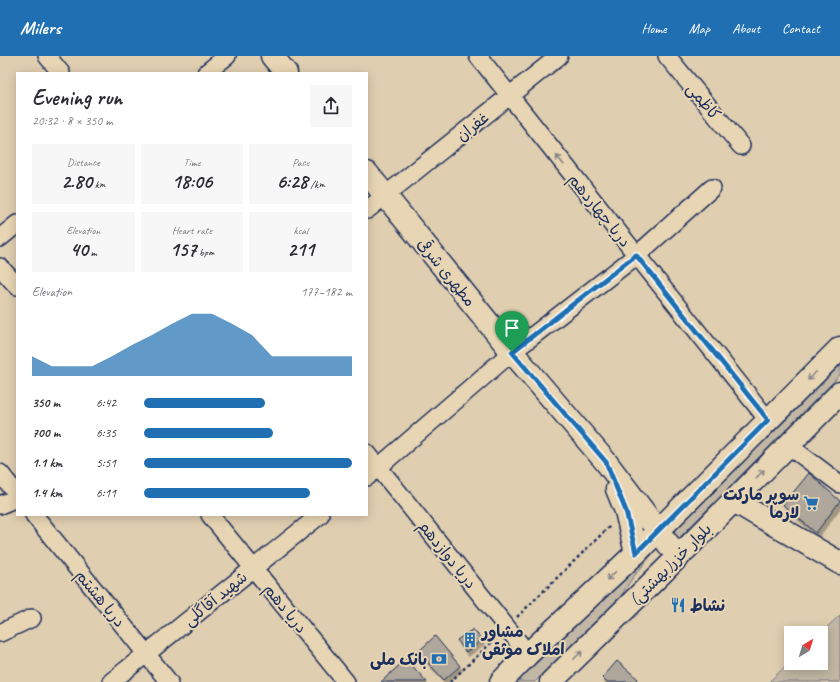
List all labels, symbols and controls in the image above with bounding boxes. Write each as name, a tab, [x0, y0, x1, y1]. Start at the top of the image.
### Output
text: Milers	[20, 16, 61, 40]
text: Home	[641, 20, 667, 37]
text: Map	[689, 20, 710, 37]
text: About	[732, 20, 760, 37]
text: Contact	[782, 20, 820, 37]
street label: کاظمی	[682, 79, 725, 124]
text: Evening run	[32, 84, 122, 112]
button: share	[310, 85, 352, 127]
street label: غفران	[452, 108, 493, 146]
text: 20:32 · 8 × 350 m	[32, 113, 113, 129]
one-way arrow	[556, 154, 565, 165]
text: Distance	[67, 155, 100, 169]
text: Time	[184, 155, 200, 169]
text: Pace	[292, 155, 309, 169]
text: 2.80	[61, 169, 92, 194]
text: 18:06	[172, 169, 212, 194]
text: 6:28	[276, 169, 308, 194]
street label: دریا چهاردهم	[562, 170, 635, 253]
text: km	[92, 177, 106, 191]
text: /km	[308, 177, 325, 191]
text: Elevation	[66, 223, 100, 237]
text: Heart rate	[172, 223, 212, 237]
text: kcal	[293, 223, 308, 237]
street label: مطهری شرقی	[413, 234, 481, 311]
text: 40	[70, 237, 88, 262]
text: 157	[170, 237, 196, 262]
text: 211	[287, 237, 314, 262]
text: m	[88, 245, 97, 259]
text: bpm	[196, 245, 214, 259]
text: Elevation	[32, 284, 72, 300]
text: 177–182 m	[301, 284, 352, 300]
pin	[495, 311, 529, 352]
icon: arrive	[501, 317, 523, 339]
one-way arrow	[807, 371, 817, 381]
text: 350 m	[32, 395, 60, 411]
text: 6:42	[96, 395, 116, 411]
text: 700 m	[32, 425, 60, 441]
text: 6:35	[96, 425, 116, 441]
text: 1.1 km	[32, 455, 62, 471]
text: 5:51	[96, 455, 116, 471]
one-way arrow	[755, 469, 765, 479]
text: 1.4 km	[32, 485, 62, 501]
text: 6:11	[96, 485, 116, 501]
place label: سوپر مارکت لارما	[723, 485, 799, 523]
supermarket icon: سوپر مارکت لارما	[802, 494, 820, 512]
street label: دریا دوازدهم	[412, 516, 481, 594]
street label: بلوار خزر(بهشتی)	[625, 519, 716, 610]
street label: دریا هشتم	[69, 566, 129, 633]
street label: شهید آقاگلی	[180, 567, 252, 631]
one-way arrow	[606, 571, 616, 581]
street label: دریا دهم	[258, 580, 311, 639]
restaurant icon: نشاط	[669, 596, 687, 614]
place label: نشاط	[690, 596, 725, 616]
place label: مشاور املاک موثقی	[480, 622, 565, 660]
north arrow	[784, 626, 828, 670]
map controls	[784, 626, 828, 670]
building icon: مشاور املاک موثقی	[461, 631, 479, 649]
place label: بانک ملی	[370, 650, 427, 670]
bank icon: بانک ملی	[430, 650, 448, 668]
one-way arrow	[574, 650, 583, 660]

